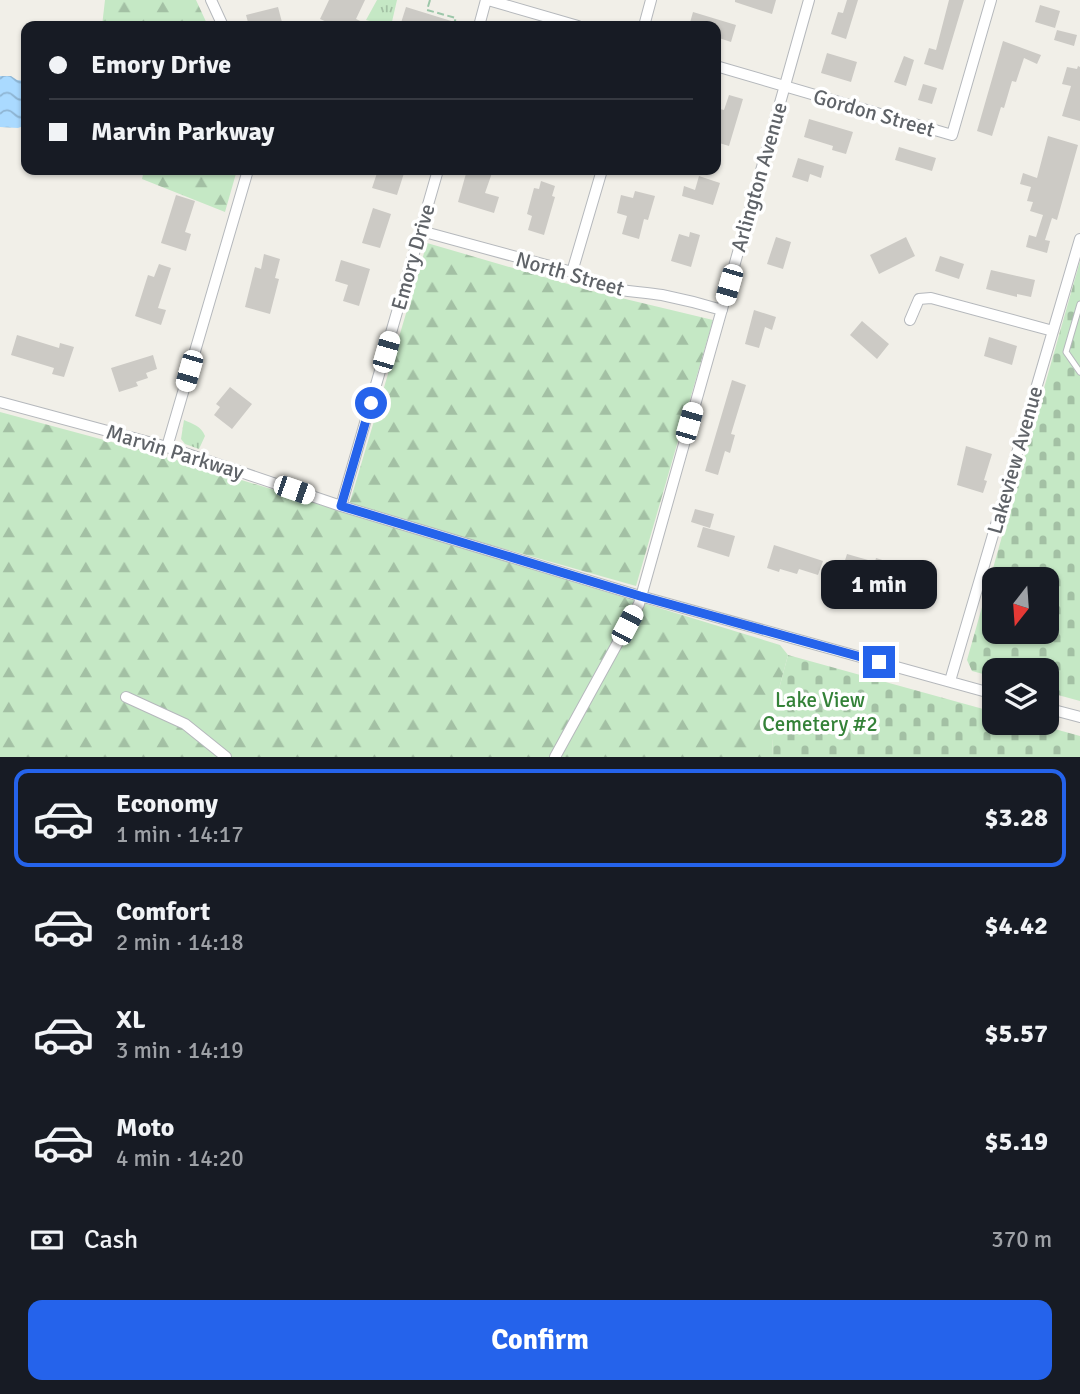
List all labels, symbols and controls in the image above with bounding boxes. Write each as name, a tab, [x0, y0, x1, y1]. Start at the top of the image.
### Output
text: Emory Drive	[91, 49, 231, 81]
street label: Gordon Street	[810, 83, 938, 143]
street label: Arlington Avenue	[725, 99, 793, 255]
text: Marvin Parkway	[91, 116, 274, 148]
street label: Emory Drive	[385, 201, 441, 313]
street label: North Street	[513, 246, 627, 302]
car	[714, 262, 745, 308]
car	[371, 329, 402, 375]
car	[174, 348, 205, 394]
street label: Lakeview Avenue	[981, 383, 1049, 537]
route start	[355, 387, 387, 419]
car	[674, 400, 705, 446]
street label: Marvin Parkway	[103, 419, 247, 485]
car	[271, 473, 318, 507]
callout: 1 min	[821, 560, 937, 610]
north arrow	[982, 567, 1059, 644]
map controls	[982, 567, 1059, 735]
text: 1 min	[851, 570, 907, 599]
car	[608, 602, 647, 648]
route end	[863, 646, 895, 678]
button: layers	[982, 658, 1059, 735]
park label: Lake View Cemetery #2	[762, 687, 878, 737]
icon: car	[32, 787, 95, 850]
text: Economy	[116, 788, 218, 820]
text: $3.28	[984, 802, 1048, 834]
text: 1 min · 14:17	[116, 820, 244, 849]
icon: car	[32, 895, 95, 958]
text: Comfort	[116, 896, 210, 928]
text: $4.42	[984, 910, 1048, 942]
text: 2 min · 14:18	[116, 928, 244, 957]
icon: car	[32, 1003, 95, 1066]
text: XL	[116, 1004, 146, 1036]
text: $5.57	[984, 1018, 1048, 1050]
text: 3 min · 14:19	[116, 1036, 244, 1065]
icon: car	[32, 1111, 95, 1174]
text: Moto	[116, 1112, 174, 1144]
text: $5.19	[984, 1126, 1048, 1158]
text: 4 min · 14:20	[116, 1144, 244, 1173]
icon: cash	[28, 1221, 66, 1259]
text: Cash	[84, 1224, 138, 1256]
text: 370 m	[991, 1225, 1052, 1254]
button: Confirm	[28, 1300, 1052, 1380]

